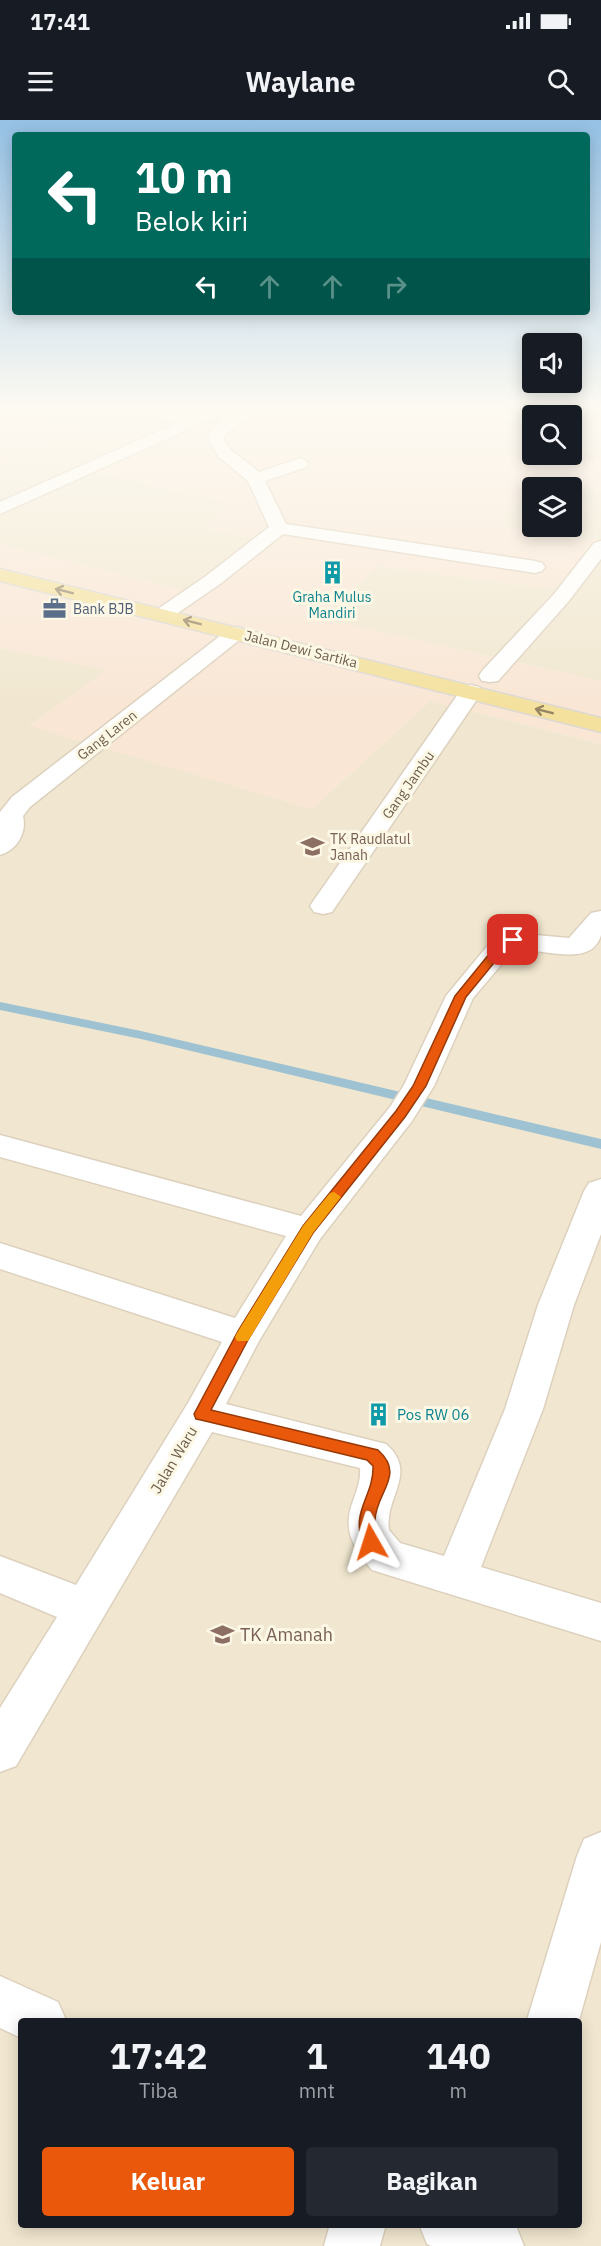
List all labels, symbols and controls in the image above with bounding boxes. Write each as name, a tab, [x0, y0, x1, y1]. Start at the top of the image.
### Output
text: 17:41	[30, 7, 90, 36]
text: Waylane	[246, 64, 355, 99]
icon: menu	[24, 65, 57, 98]
icon: search	[544, 65, 577, 98]
text: 10 m	[135, 150, 233, 205]
icon: left	[36, 156, 114, 234]
text: Belok kiri	[135, 203, 248, 238]
icon: left	[190, 270, 223, 303]
icon: ahead	[253, 270, 286, 303]
icon: ahead	[316, 270, 349, 303]
icon: right	[379, 270, 412, 303]
map controls	[522, 333, 582, 537]
button: sound	[522, 333, 582, 393]
button: search	[522, 405, 582, 465]
button: layers	[522, 477, 582, 537]
building icon: Graha Mulus Mandiri	[319, 560, 345, 586]
one-way arrow	[55, 584, 74, 596]
place label: Graha Mulus Mandiri	[293, 588, 372, 622]
office icon: Bank BJB	[42, 596, 68, 622]
place label: Bank BJB	[73, 600, 134, 618]
one-way arrow	[183, 616, 202, 628]
street label: Jalan Dewi Sartika	[243, 626, 360, 672]
one-way arrow	[535, 704, 554, 716]
street label: Gang Laren	[73, 706, 141, 764]
street label: Gang Jambu	[378, 748, 438, 822]
place label: TK Raudlatul Janah	[330, 830, 411, 864]
school or university icon: TK Raudlatul Janah	[299, 834, 325, 860]
pin	[487, 914, 538, 965]
icon: arrive	[496, 923, 529, 956]
building icon: Pos RW 06	[366, 1402, 392, 1428]
place label: Pos RW 06	[397, 1405, 469, 1424]
street label: Jalan Waru	[146, 1423, 201, 1497]
position arrow	[339, 1510, 403, 1574]
school or university icon: TK Amanah	[209, 1622, 235, 1648]
place label: TK Amanah	[240, 1623, 333, 1646]
text: 17:42	[109, 2032, 208, 2079]
text: 1	[306, 2032, 328, 2079]
text: 140	[426, 2032, 491, 2079]
text: Tiba	[139, 2077, 178, 2104]
text: mnt	[299, 2077, 335, 2104]
text: m	[450, 2077, 467, 2104]
button: Keluar	[42, 2147, 294, 2216]
button: Bagikan	[306, 2147, 558, 2216]

